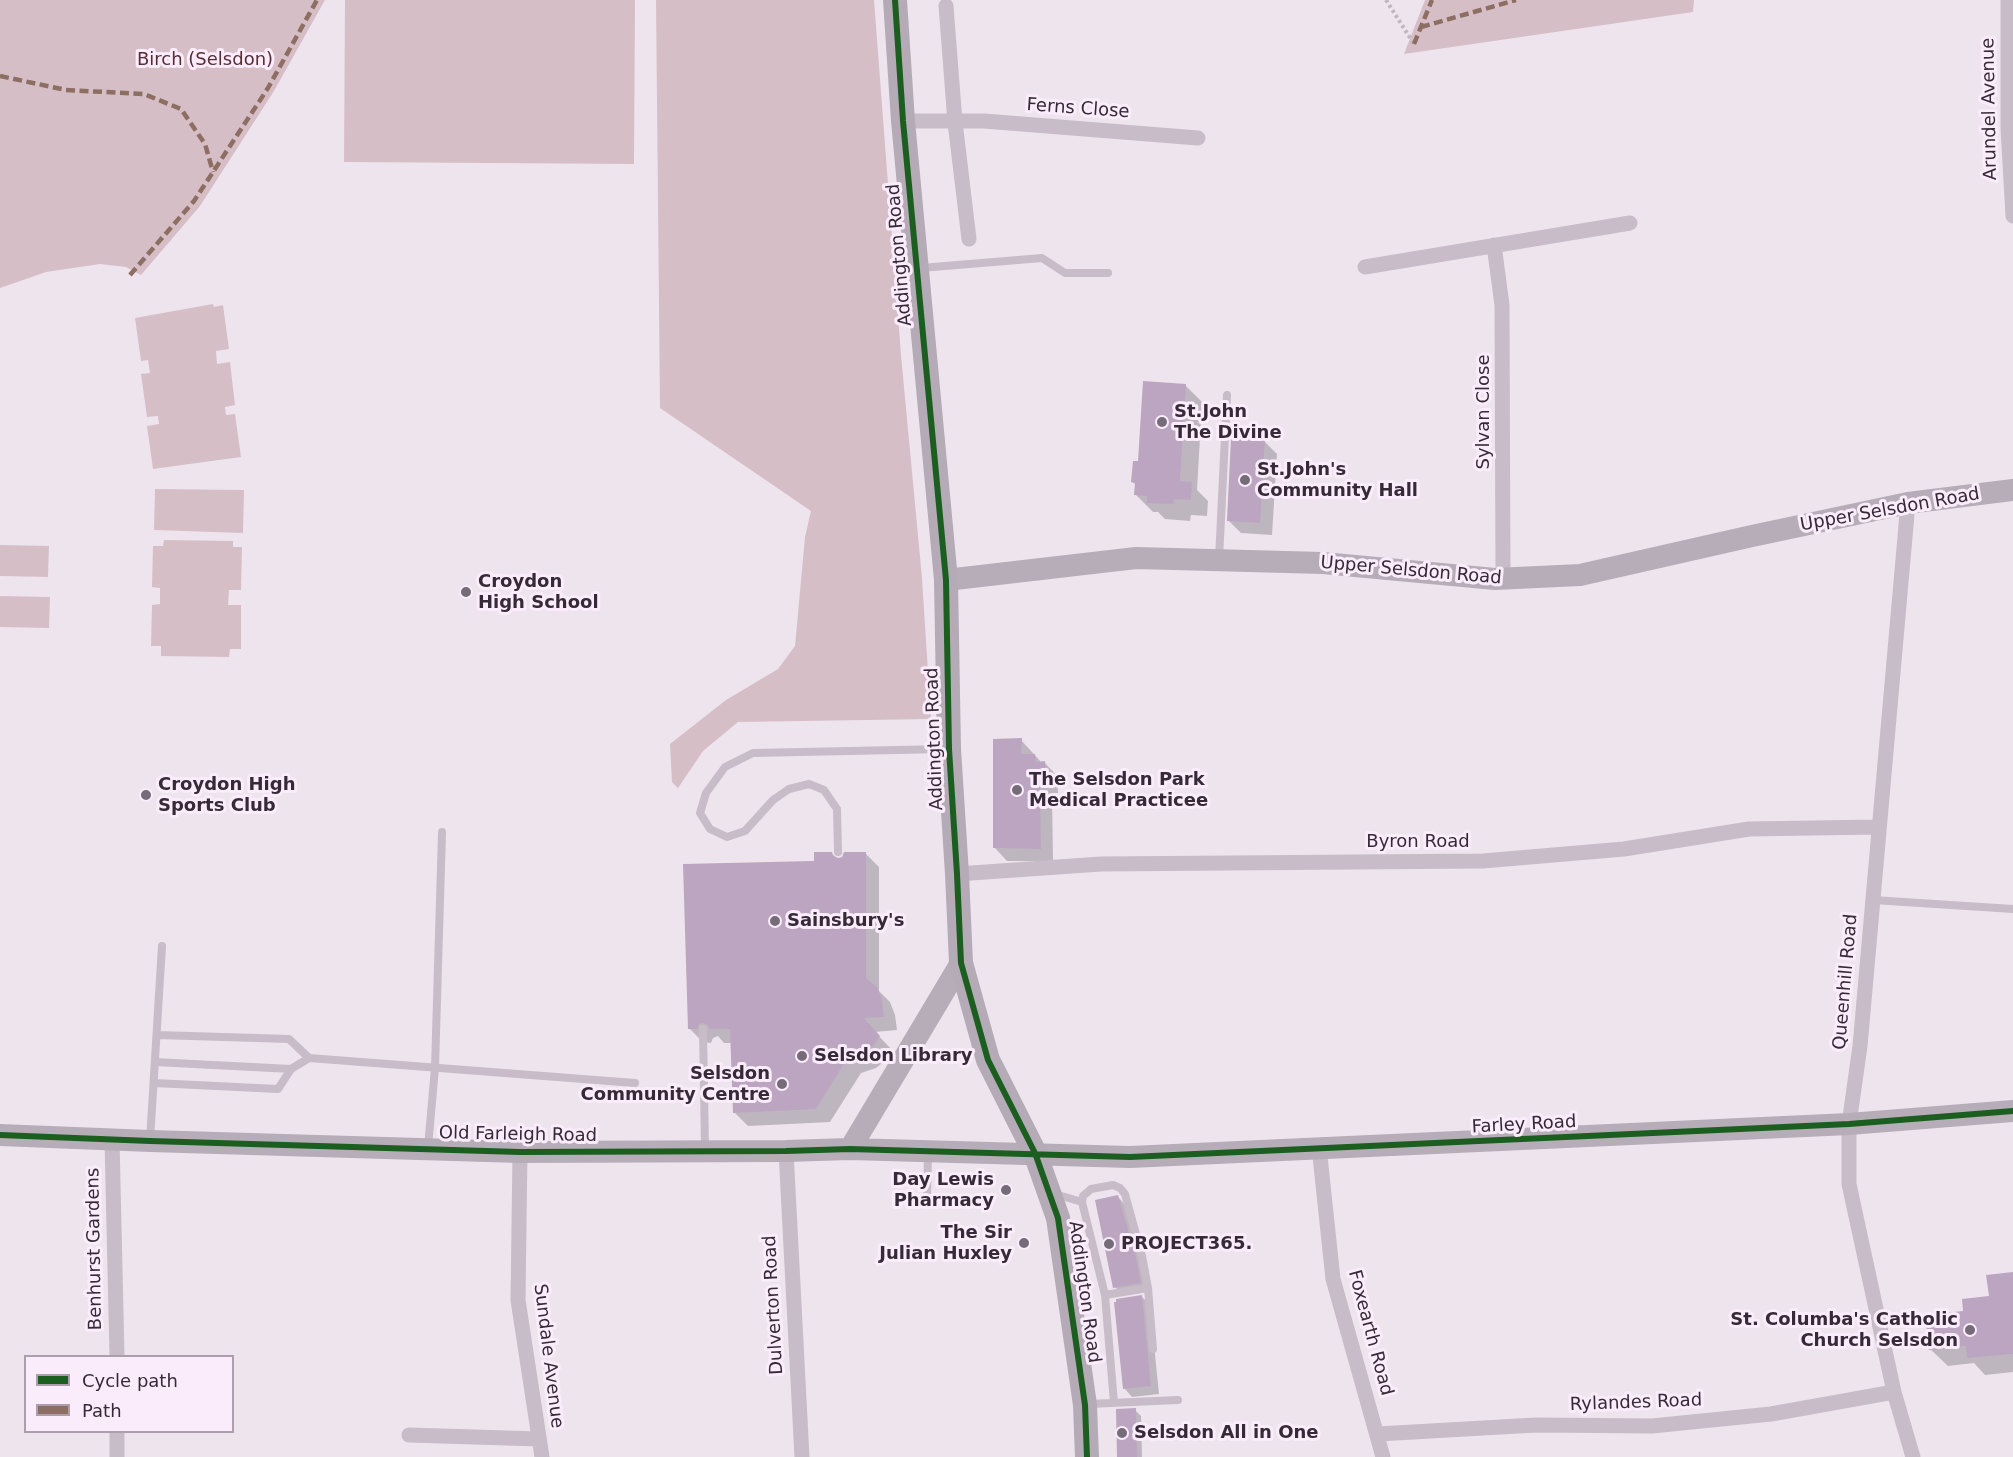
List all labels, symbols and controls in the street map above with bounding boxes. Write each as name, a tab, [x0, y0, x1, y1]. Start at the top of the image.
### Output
street label: Arundel Avenue	[1978, 38, 2002, 180]
park label: Birch (Selsdon)	[137, 49, 273, 71]
street label: Ferns Close	[1026, 95, 1130, 123]
street label: Addington Road	[883, 183, 917, 327]
street label: Sylvan Close	[1473, 355, 1495, 469]
place label: St.John The Divine	[1174, 401, 1282, 444]
marker: St.John The Divine	[1155, 415, 1169, 429]
place label: St.John's Community Hall	[1257, 459, 1418, 502]
marker: St.John's Community Hall	[1238, 473, 1252, 487]
street label: Upper Selsdon Road	[1799, 484, 1981, 536]
street label: Upper Selsdon Road	[1319, 552, 1503, 590]
place label: Croydon High School	[478, 571, 599, 614]
marker: Croydon High School	[459, 585, 473, 599]
street label: Addington Road	[922, 667, 948, 811]
place label: The Selsdon Park Medical Practicee	[1029, 769, 1208, 812]
place label: Croydon High Sports Club	[158, 774, 295, 816]
marker: The Selsdon Park Medical Practicee	[1010, 783, 1024, 797]
marker: Croydon High Sports Club	[139, 788, 153, 802]
street label: Byron Road	[1366, 831, 1470, 853]
place label: Sainsbury's	[787, 910, 904, 932]
street label: Queenhill Road	[1829, 913, 1863, 1051]
marker: Sainsbury's	[768, 914, 782, 928]
place label: Selsdon Library	[814, 1045, 973, 1067]
marker: Selsdon Library	[795, 1049, 809, 1063]
place label: Selsdon Community Centre	[581, 1063, 770, 1106]
marker: Selsdon Community Centre	[775, 1077, 789, 1091]
street label: Farley Road	[1471, 1111, 1577, 1139]
street label: Old Farleigh Road	[439, 1123, 597, 1147]
street label: Benhurst Gardens	[83, 1168, 107, 1330]
place label: Day Lewis Pharmacy	[892, 1169, 994, 1212]
marker: Day Lewis Pharmacy	[999, 1183, 1013, 1197]
street label: Addington Road	[1063, 1220, 1105, 1364]
place label: The Sir Julian Huxley	[879, 1222, 1012, 1264]
place label: PROJECT365.	[1121, 1233, 1252, 1255]
street label: Dulverton Road	[760, 1235, 788, 1375]
marker: The Sir Julian Huxley	[1017, 1236, 1031, 1250]
marker: PROJECT365.	[1102, 1237, 1116, 1251]
street label: Foxearth Road	[1343, 1268, 1397, 1398]
street label: Sundale Avenue	[528, 1283, 568, 1429]
place label: St. Columba's Catholic Church Selsdon	[1730, 1309, 1958, 1352]
marker: St. Columba's Catholic Church Selsdon	[1963, 1323, 1977, 1337]
legend	[24, 1355, 234, 1433]
text: Cycle path	[82, 1370, 178, 1391]
street label: Rylandes Road	[1569, 1390, 1703, 1416]
text: Path	[82, 1400, 122, 1421]
place label: Selsdon All in One	[1134, 1422, 1318, 1444]
marker: Selsdon All in One	[1115, 1426, 1129, 1440]

